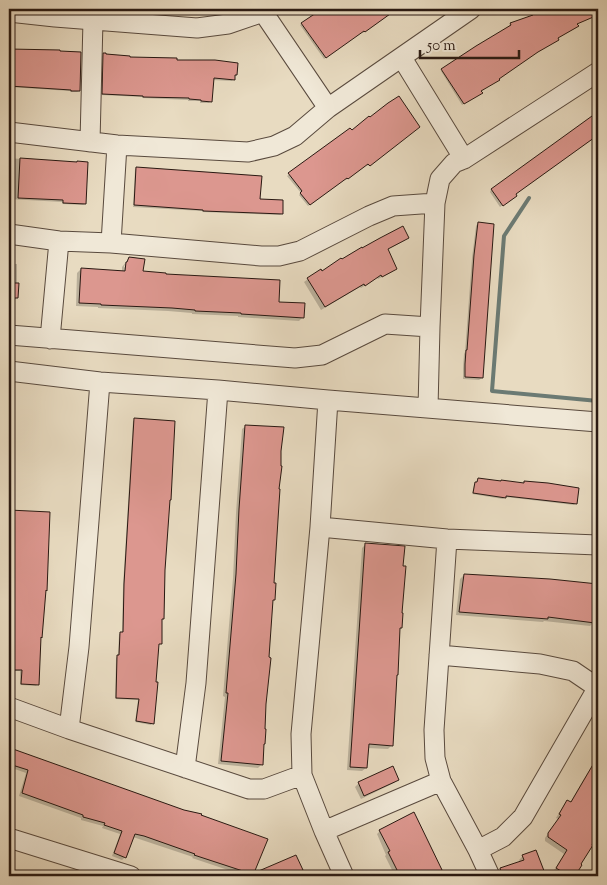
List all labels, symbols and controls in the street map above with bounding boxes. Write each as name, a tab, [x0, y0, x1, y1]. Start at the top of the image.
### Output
scale bar	[420, 28, 518, 60]
text: 50 m	[426, 36, 456, 57]

